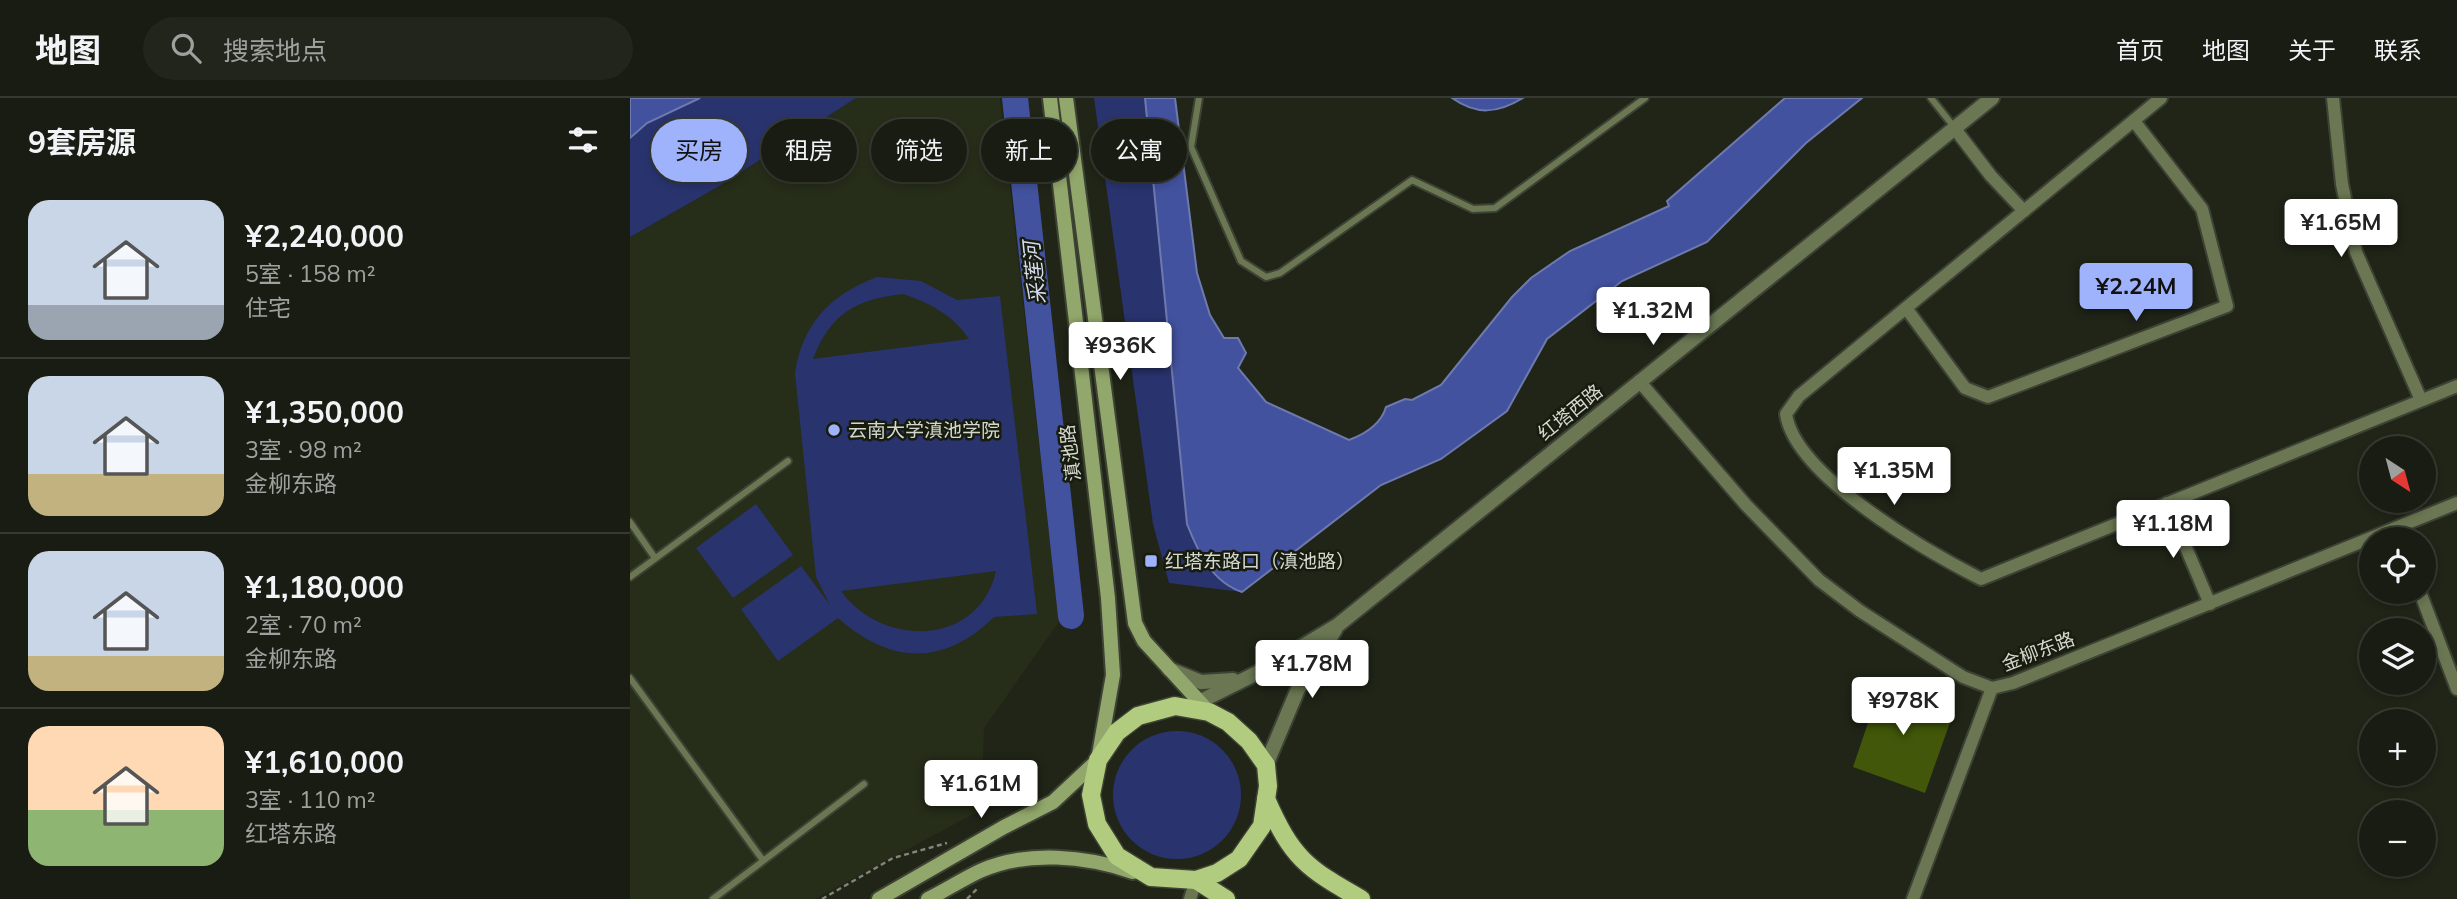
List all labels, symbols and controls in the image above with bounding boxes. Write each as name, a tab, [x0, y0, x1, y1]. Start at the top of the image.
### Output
search box	[143, 17, 633, 80]
text: 地图	[35, 29, 101, 70]
icon: search	[167, 29, 205, 67]
text: 搜索地点	[223, 34, 327, 67]
text: 首页	[2116, 35, 2164, 65]
text: 地图	[2202, 35, 2250, 65]
text: 关于	[2288, 35, 2336, 65]
text: 联系	[2374, 35, 2422, 65]
chip: 买房	[651, 119, 747, 182]
chip: 租房	[761, 119, 857, 182]
chip: 筛选	[871, 119, 967, 182]
chip: 新上	[981, 119, 1077, 182]
chip: 公寓	[1091, 119, 1187, 182]
icon: filters	[564, 121, 602, 159]
text: 9套房源	[28, 123, 136, 161]
pin: ¥1.65M	[2284, 200, 2398, 259]
text: ¥1.65M	[2301, 207, 2381, 236]
text: ¥2,240,000	[245, 217, 404, 255]
icon: home	[84, 228, 168, 312]
water label: 采莲河	[1017, 236, 1050, 306]
text: 5室 · 158 m²	[245, 259, 375, 288]
pin: ¥2.24M	[2079, 264, 2193, 323]
text: ¥2.24M	[2096, 271, 2176, 300]
pin: ¥1.32M	[1596, 288, 1710, 347]
text: 住宅	[245, 293, 291, 322]
text: ¥1.32M	[1613, 295, 1693, 324]
pin: ¥936K	[1071, 322, 1169, 382]
text: ¥936K	[1085, 330, 1155, 359]
street label: 红塔西路	[1533, 379, 1607, 445]
text: ¥1,350,000	[245, 393, 404, 431]
icon: home	[84, 404, 168, 488]
place label: 云南大学滇池学院	[848, 418, 1000, 442]
marker: 云南大学滇池学院	[826, 422, 842, 438]
street label: 滇池路	[1055, 423, 1085, 483]
text: 3室 · 98 m²	[245, 435, 362, 464]
north arrow	[2359, 436, 2436, 513]
map controls	[2359, 436, 2436, 877]
pin: ¥1.35M	[1837, 448, 1951, 507]
text: ¥1.35M	[1854, 455, 1934, 484]
text: 金柳东路	[245, 469, 337, 498]
pin: ¥1.18M	[2116, 500, 2230, 560]
text: ¥1.18M	[2133, 508, 2213, 537]
button: locate	[2359, 527, 2436, 604]
place label: 红塔东路口（滇池路）	[1165, 549, 1355, 573]
marker: 红塔东路口（滇池路）	[1143, 553, 1159, 569]
text: ¥1,180,000	[245, 568, 404, 606]
icon: home	[84, 579, 168, 663]
text: 2室 · 70 m²	[245, 610, 362, 639]
button: layers	[2359, 618, 2436, 695]
street label: 金柳东路	[1998, 626, 2078, 676]
pin: ¥1.78M	[1255, 640, 1369, 700]
text: 金柳东路	[245, 644, 337, 673]
text: ¥1.78M	[1272, 648, 1352, 677]
pin: ¥978K	[1854, 678, 1952, 737]
text: ¥978K	[1868, 685, 1938, 714]
button: +	[2359, 709, 2436, 786]
text: ¥1,610,000	[245, 743, 404, 781]
icon: home	[84, 754, 168, 838]
pin: ¥1.61M	[924, 760, 1038, 820]
text: ¥1.61M	[941, 768, 1021, 797]
text: 3室 · 110 m²	[245, 785, 375, 814]
button: −	[2359, 800, 2436, 877]
text: 红塔东路	[245, 819, 337, 848]

